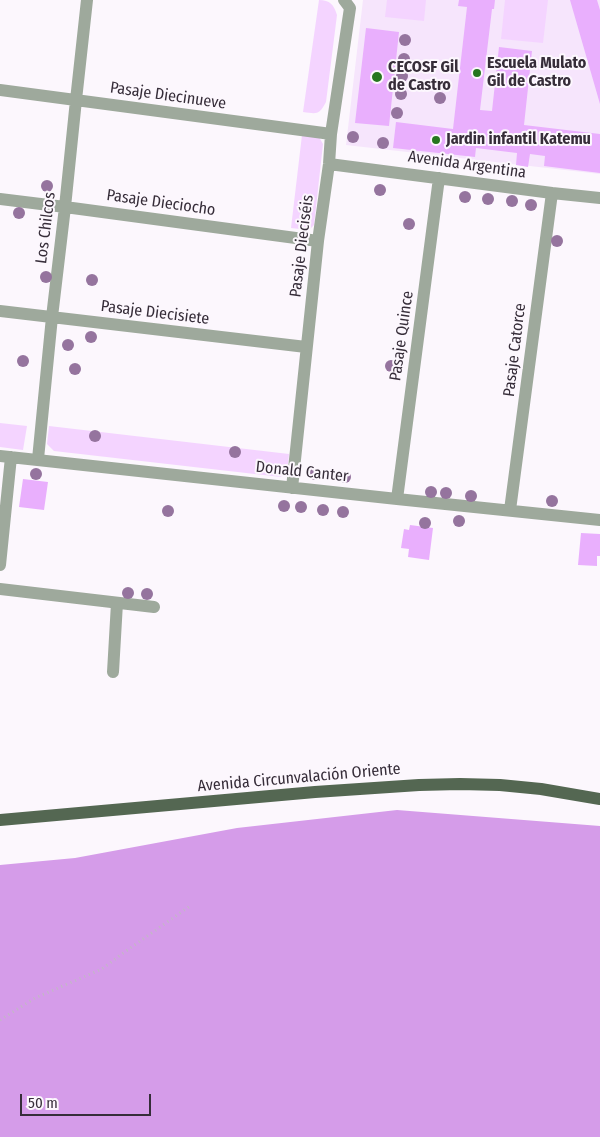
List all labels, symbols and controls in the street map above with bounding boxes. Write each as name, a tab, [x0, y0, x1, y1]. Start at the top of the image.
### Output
place label: Escuela Mulato Gil de Castro	[487, 54, 586, 92]
place label: CECOSF Gil de Castro	[388, 58, 459, 96]
marker: Escuela Mulato Gil de Castro	[471, 67, 483, 79]
marker: CECOSF Gil de Castro	[370, 70, 384, 84]
street label: Pasaje Diecinueve	[109, 78, 227, 114]
place label: Jardin infantil Katemu	[446, 130, 591, 150]
marker: Jardin infantil Katemu	[430, 134, 442, 146]
street label: Avenida Argentina	[407, 147, 527, 183]
street label: Pasaje Dieciocho	[105, 186, 217, 220]
street label: Los Chilcos	[32, 191, 60, 265]
street label: Pasaje Dieciséis	[286, 194, 318, 298]
street label: Pasaje Quince	[386, 290, 418, 382]
street label: Pasaje Diecisiete	[100, 297, 210, 329]
street label: Pasaje Catorce	[500, 302, 530, 398]
street label: Donald Canter	[255, 458, 349, 486]
street label: Avenida Circunvalación Oriente	[197, 760, 401, 796]
scale bar	[22, 1084, 154, 1116]
text: 50 m	[28, 1094, 58, 1112]

